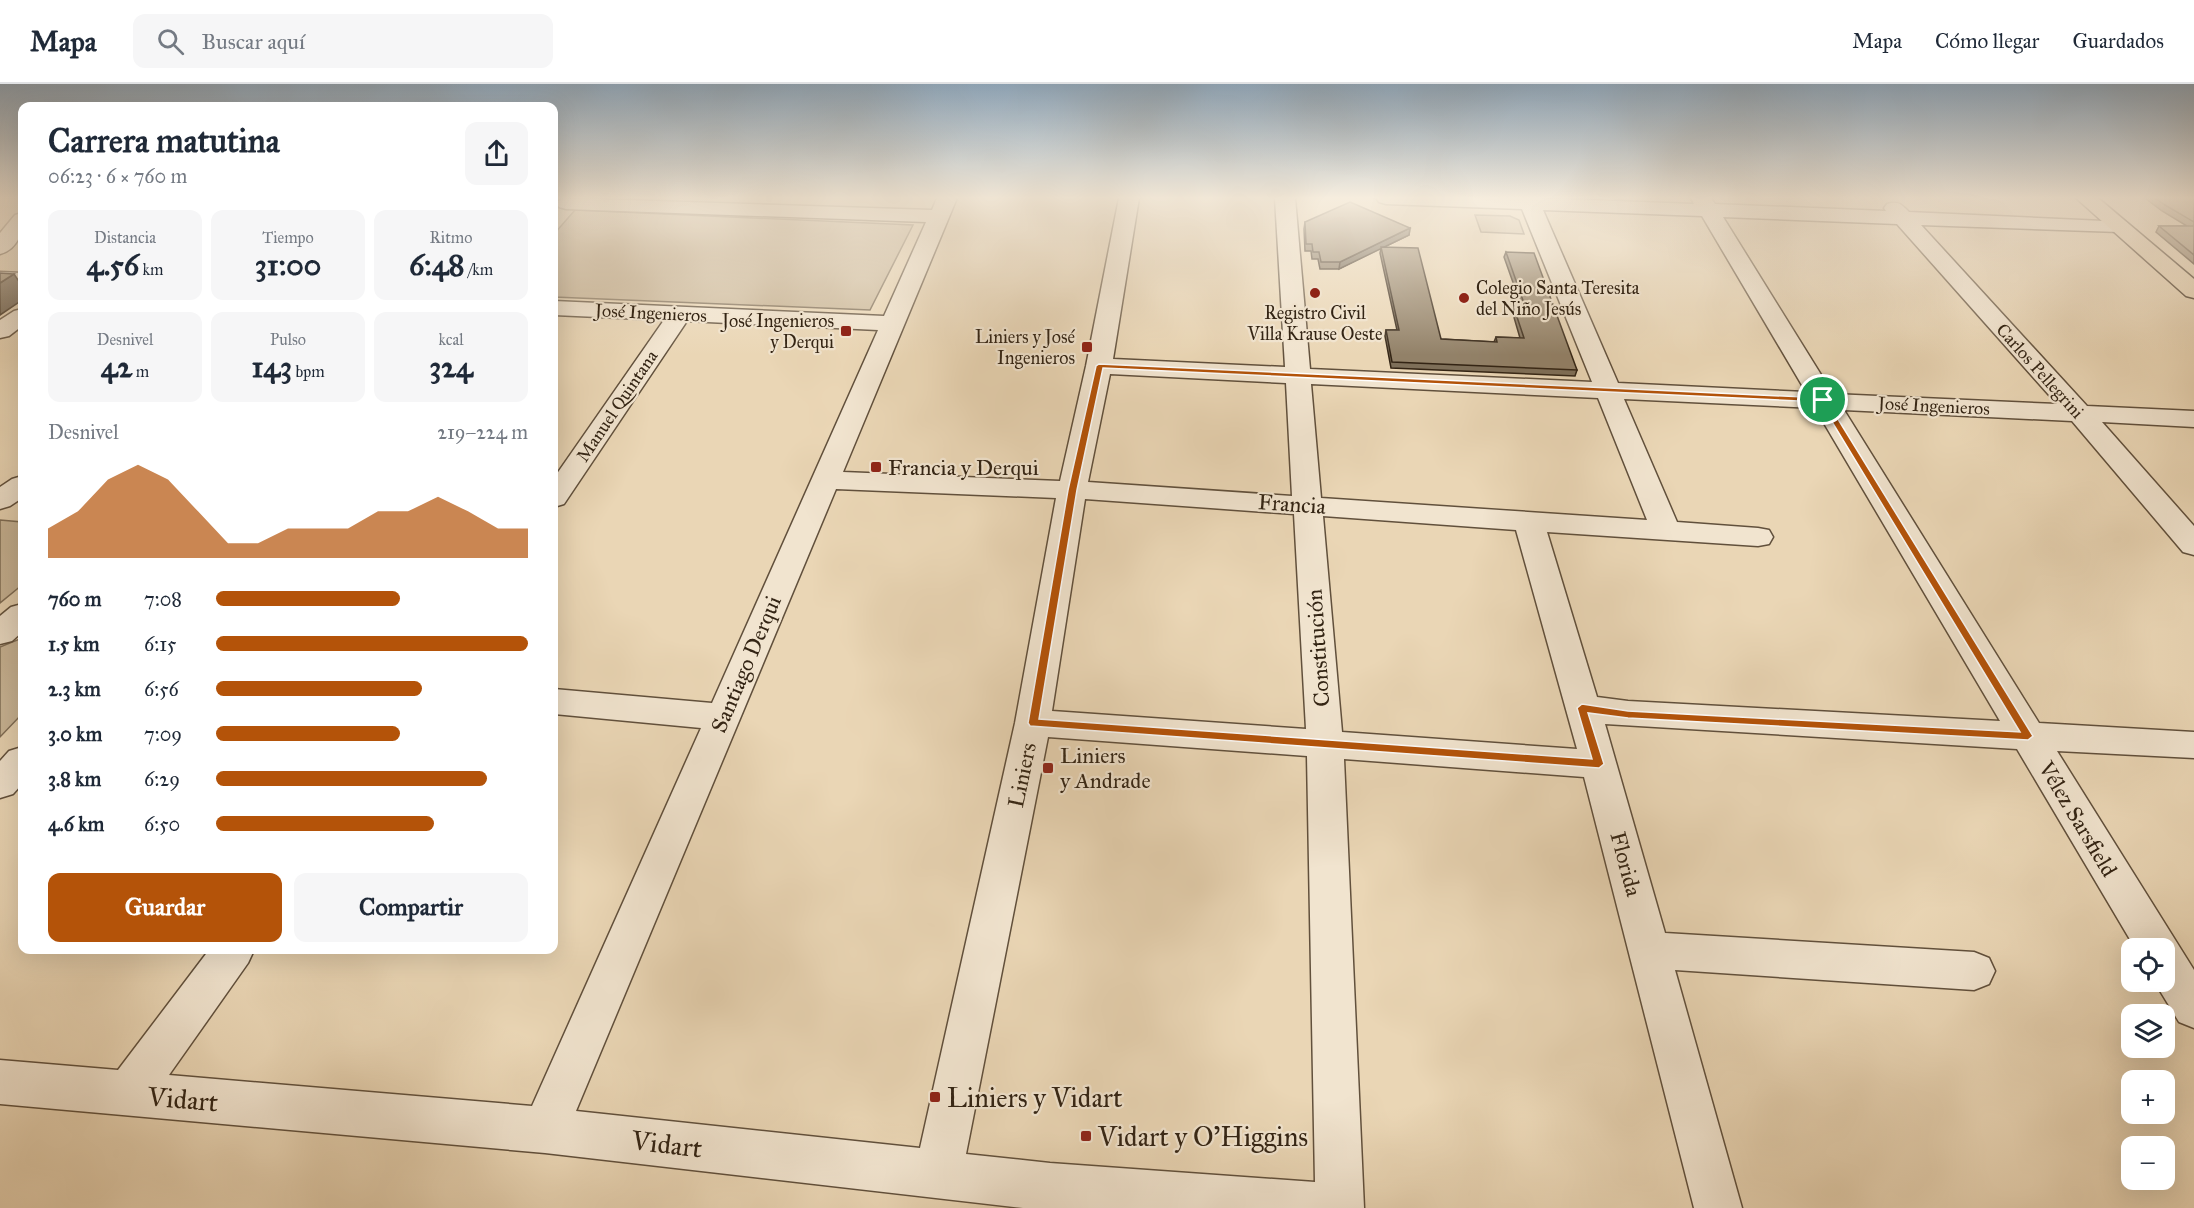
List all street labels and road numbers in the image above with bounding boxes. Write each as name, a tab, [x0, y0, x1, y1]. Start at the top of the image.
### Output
street label: José Ingenieros	[592, 299, 707, 328]
street label: Carlos Pellegrini	[1991, 319, 2088, 424]
street label: Manuel Quintana	[572, 346, 663, 466]
street label: José Ingenieros	[1875, 392, 1990, 421]
street label: Francia	[1257, 488, 1328, 520]
street label: Constitución	[1300, 588, 1336, 708]
street label: Santiago Derqui	[705, 591, 787, 737]
street label: Liniers	[1002, 740, 1042, 810]
street label: Vélez Sarsfield	[2032, 755, 2123, 882]
street label: Florida	[1604, 829, 1648, 900]
street label: Vidart	[145, 1079, 220, 1119]
street label: Vidart	[629, 1123, 705, 1165]

